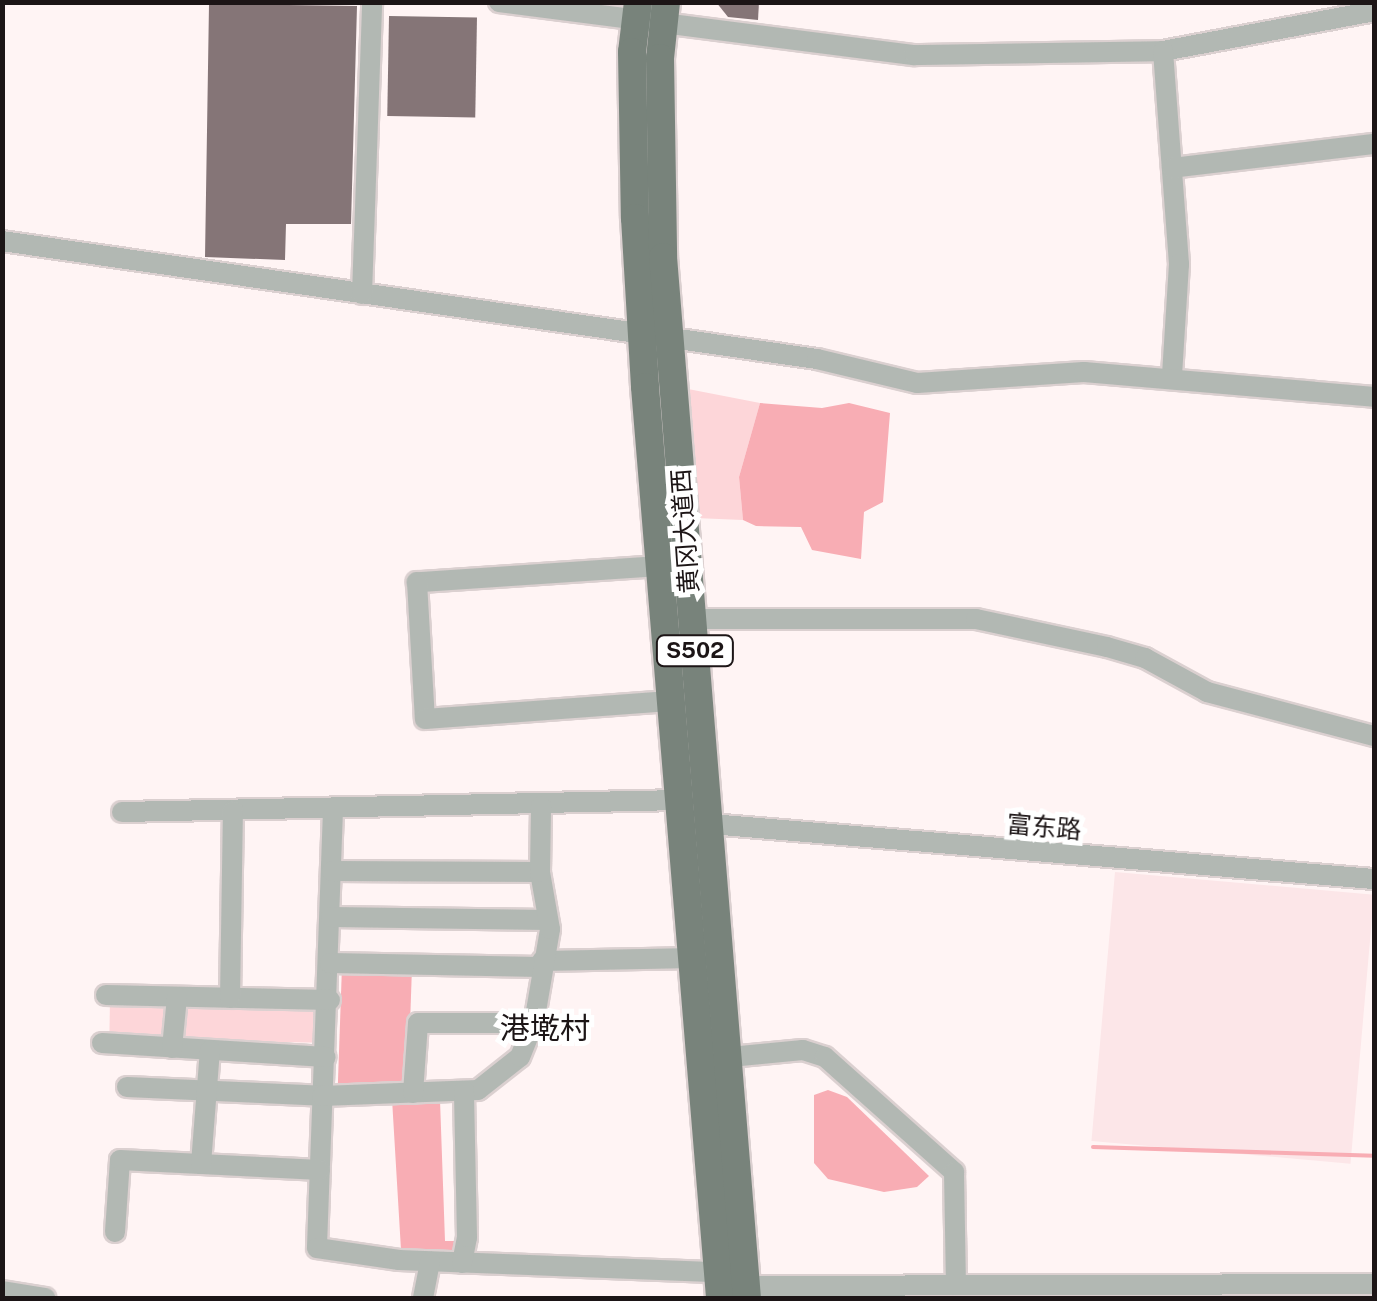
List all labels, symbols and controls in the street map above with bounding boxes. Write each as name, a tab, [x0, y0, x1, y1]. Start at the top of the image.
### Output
street label: 黄冈大道西	[666, 468, 704, 594]
road number: S502	[655, 634, 735, 668]
street label: 富东路	[1005, 809, 1083, 845]
district label: 港墘村	[500, 1010, 590, 1046]

